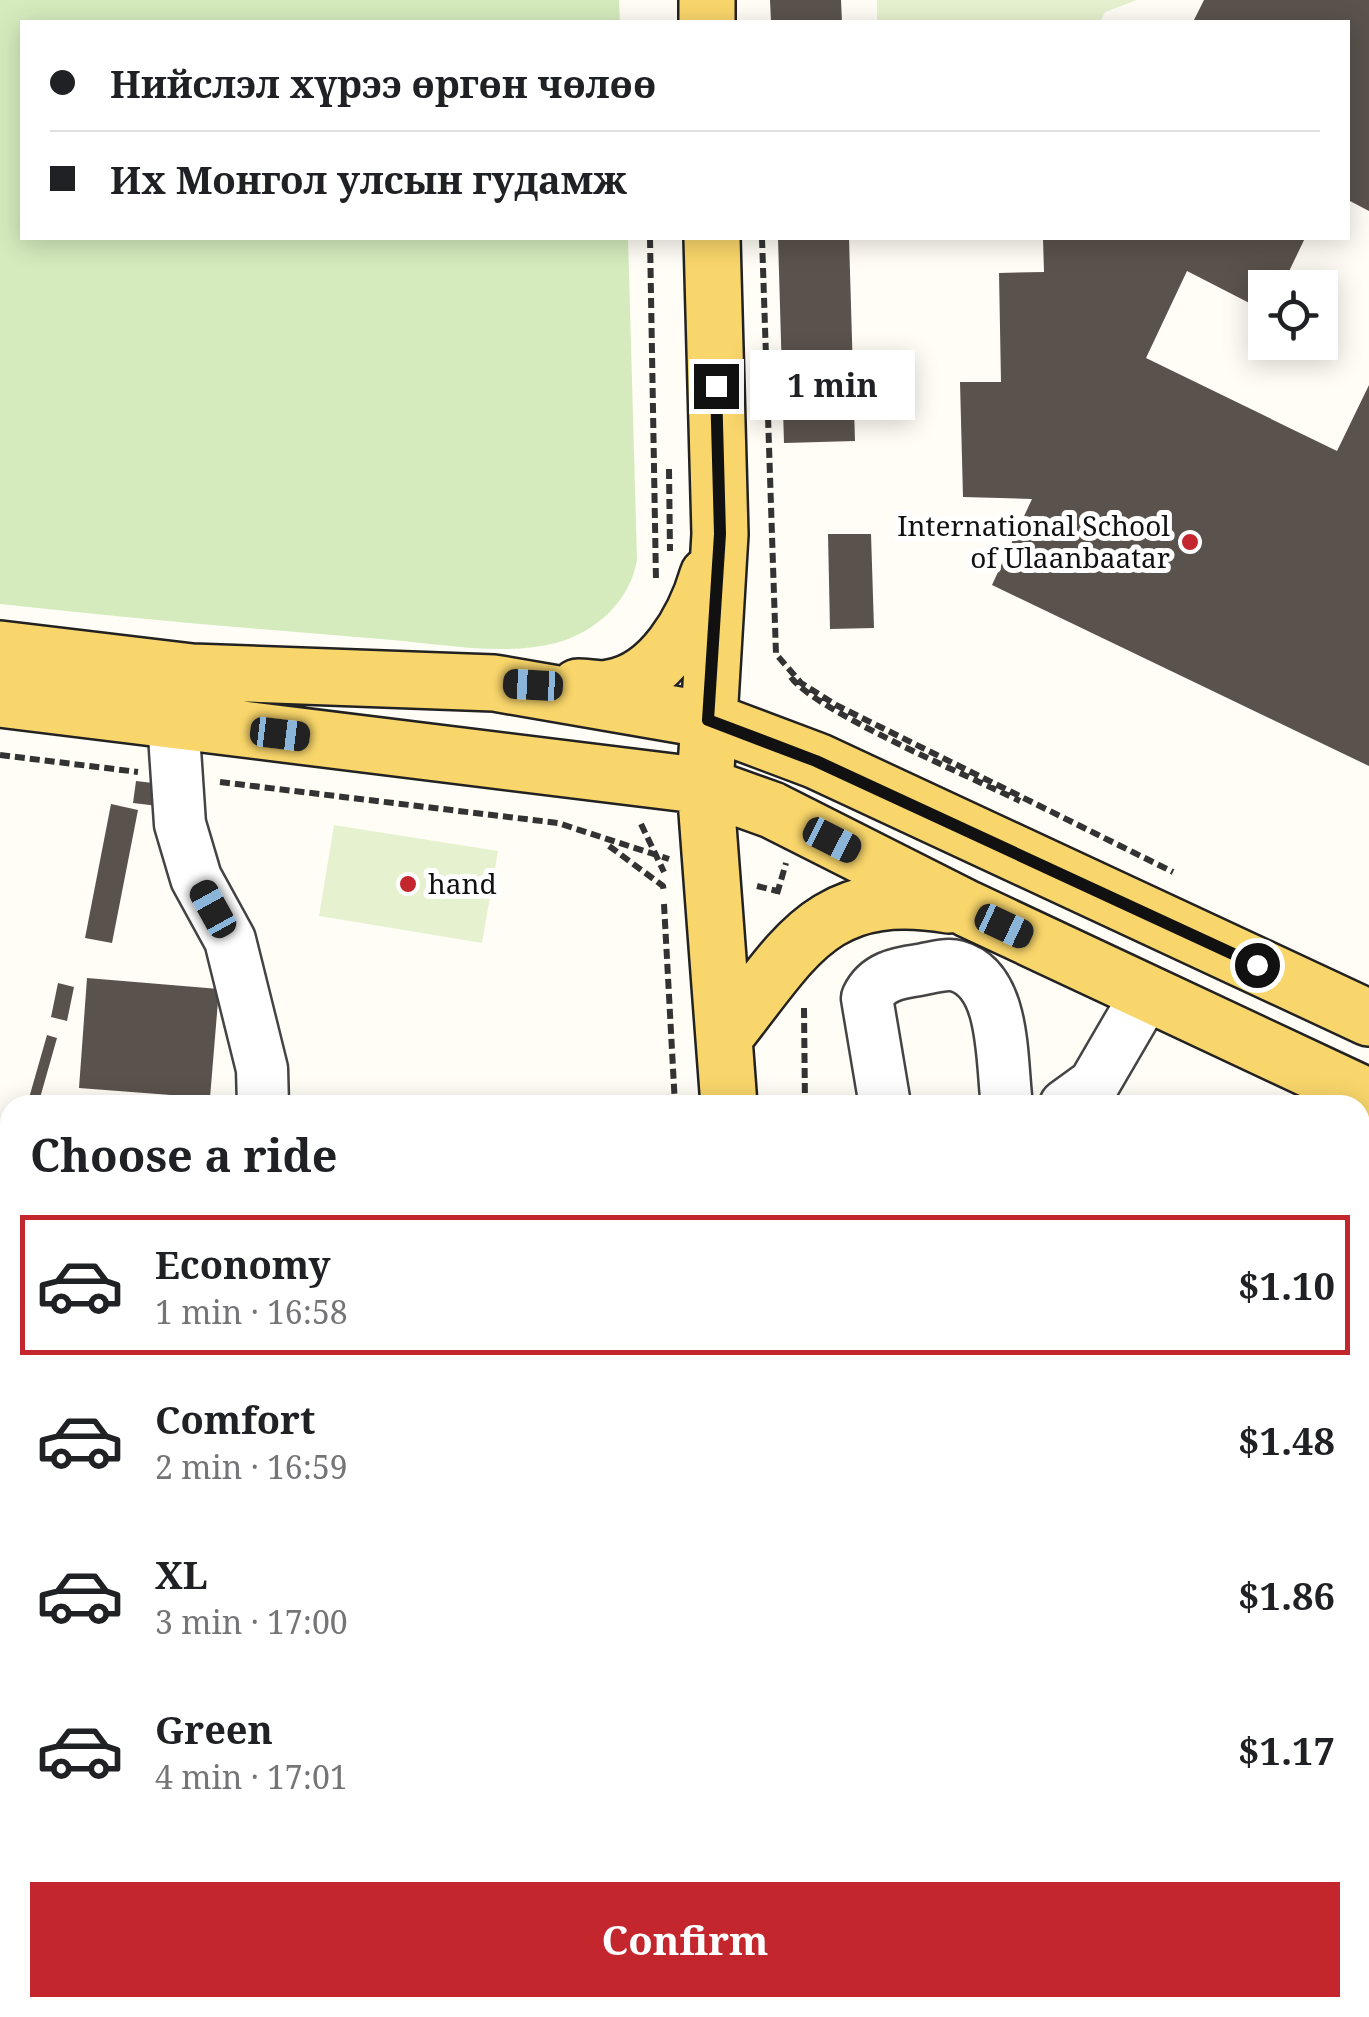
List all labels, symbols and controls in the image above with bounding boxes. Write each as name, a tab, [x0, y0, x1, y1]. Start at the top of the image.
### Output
text: Нийслэл хүрээ өргөн чөлөө	[110, 57, 656, 109]
text: Их Монгол улсын гудамж	[110, 153, 627, 205]
map controls	[1248, 270, 1338, 360]
button: locate	[1248, 270, 1338, 360]
callout: 1 min	[751, 351, 916, 421]
text: 1 min	[787, 363, 878, 406]
route end	[694, 364, 739, 409]
place label: International School of Ulaanbaatar	[897, 506, 1170, 576]
marker: International School of Ulaanbaatar	[1179, 531, 1201, 553]
car	[502, 668, 564, 702]
car	[248, 715, 312, 753]
car	[798, 813, 866, 867]
place label: hand	[428, 864, 497, 902]
marker: hand	[397, 873, 419, 895]
car	[185, 875, 241, 943]
car	[970, 900, 1038, 952]
route start	[1235, 943, 1280, 988]
text: Choose a ride	[30, 1124, 338, 1185]
text: Economy	[155, 1238, 331, 1290]
icon: car	[35, 1240, 125, 1330]
text: $1.10	[1238, 1259, 1335, 1311]
text: 1 min · 16:58	[155, 1290, 348, 1333]
text: Comfort	[155, 1393, 315, 1445]
icon: car	[35, 1395, 125, 1485]
text: $1.48	[1238, 1414, 1335, 1466]
text: 2 min · 16:59	[155, 1445, 348, 1488]
text: XL	[155, 1548, 208, 1600]
icon: car	[35, 1550, 125, 1640]
text: $1.86	[1238, 1569, 1335, 1621]
text: 3 min · 17:00	[155, 1600, 348, 1643]
text: Green	[155, 1703, 273, 1755]
icon: car	[35, 1705, 125, 1795]
text: $1.17	[1238, 1724, 1335, 1776]
text: 4 min · 17:01	[155, 1755, 348, 1798]
button: Confirm	[30, 1882, 1340, 1997]

